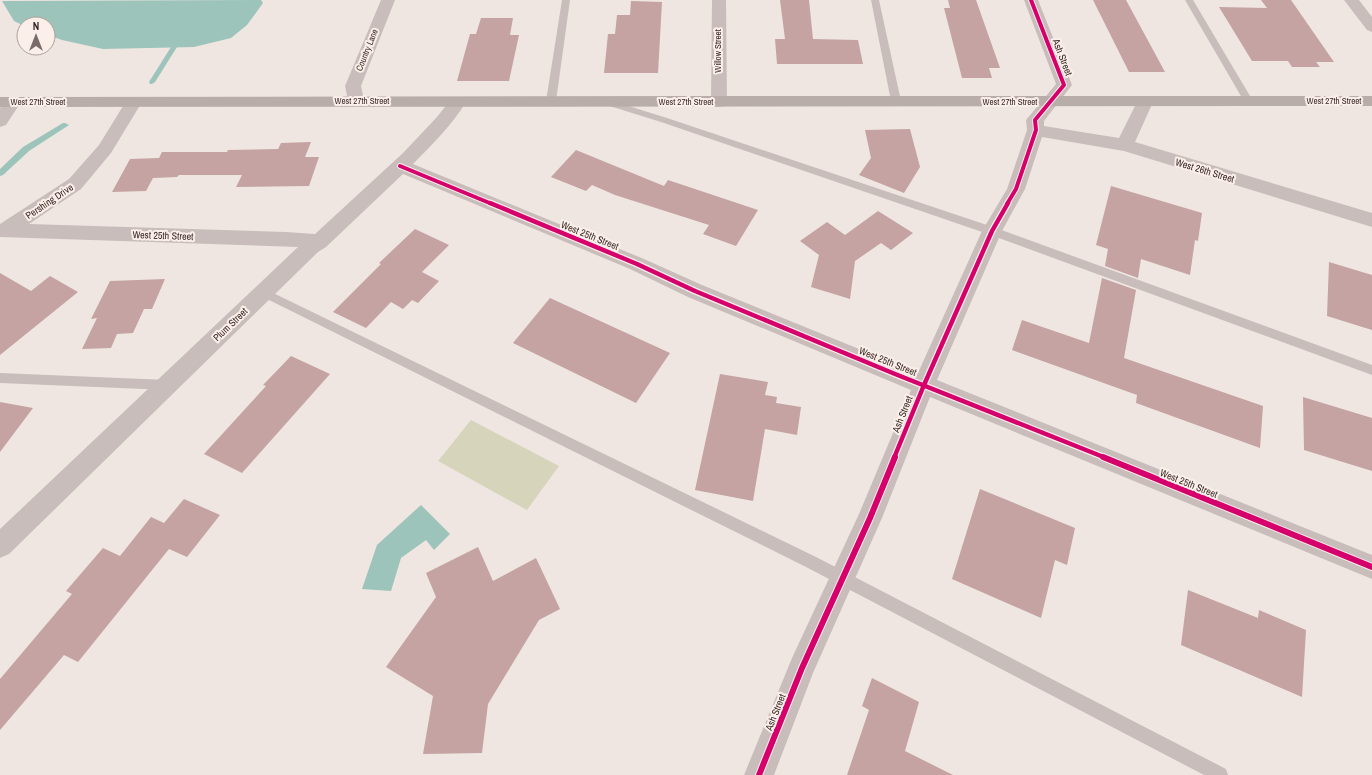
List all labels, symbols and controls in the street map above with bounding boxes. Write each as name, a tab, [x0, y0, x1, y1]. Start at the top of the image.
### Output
north arrow	[16, 16, 56, 56]
text: N	[33, 19, 39, 33]
street label: Country Lane	[353, 27, 381, 73]
street label: Willow Street	[712, 29, 724, 73]
street label: Ash Street	[1049, 36, 1076, 78]
street label: West 27th Street	[335, 95, 389, 107]
street label: West 27th Street	[1307, 95, 1361, 107]
street label: West 27th Street	[11, 96, 65, 108]
street label: West 27th Street	[659, 96, 713, 108]
street label: West 27th Street	[983, 96, 1037, 108]
street label: West 26th Street	[1174, 155, 1237, 186]
street label: Pershing Drive	[23, 180, 76, 222]
street label: West 25th Street	[559, 218, 621, 253]
street label: West 25th Street	[132, 228, 194, 243]
street label: Plum Street	[210, 304, 251, 344]
street label: West 25th Street	[857, 344, 919, 379]
street label: Ash Street	[889, 393, 916, 435]
street label: West 25th Street	[1158, 466, 1220, 501]
street label: Ash Street	[762, 691, 789, 733]

